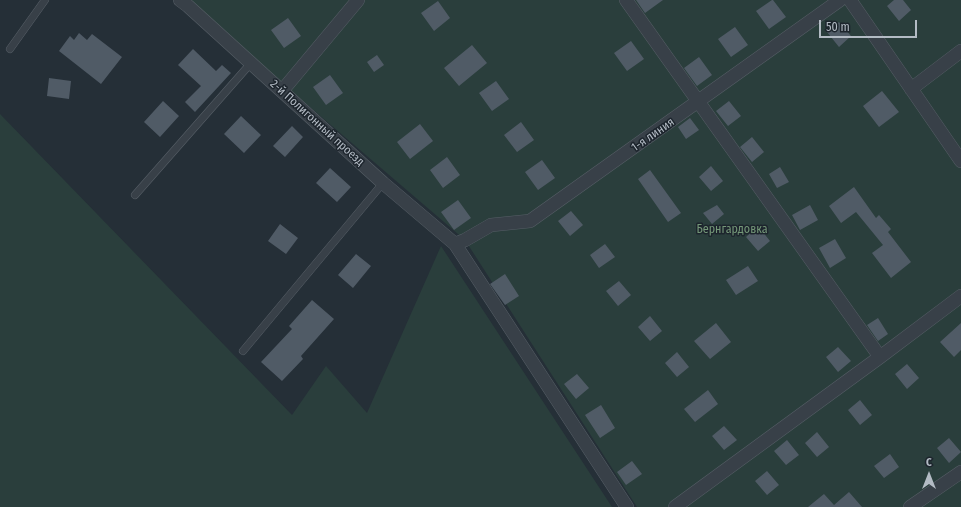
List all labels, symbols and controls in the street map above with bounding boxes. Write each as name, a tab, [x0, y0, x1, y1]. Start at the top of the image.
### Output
scale bar	[821, 12, 919, 38]
text: 50 m	[826, 20, 850, 34]
street label: 2-й Полигонный проезд	[267, 77, 367, 169]
street label: 1-я линия	[629, 115, 677, 155]
park label: Бернгардовка	[696, 223, 768, 237]
north arrow	[909, 455, 949, 495]
text: С	[926, 456, 932, 469]

